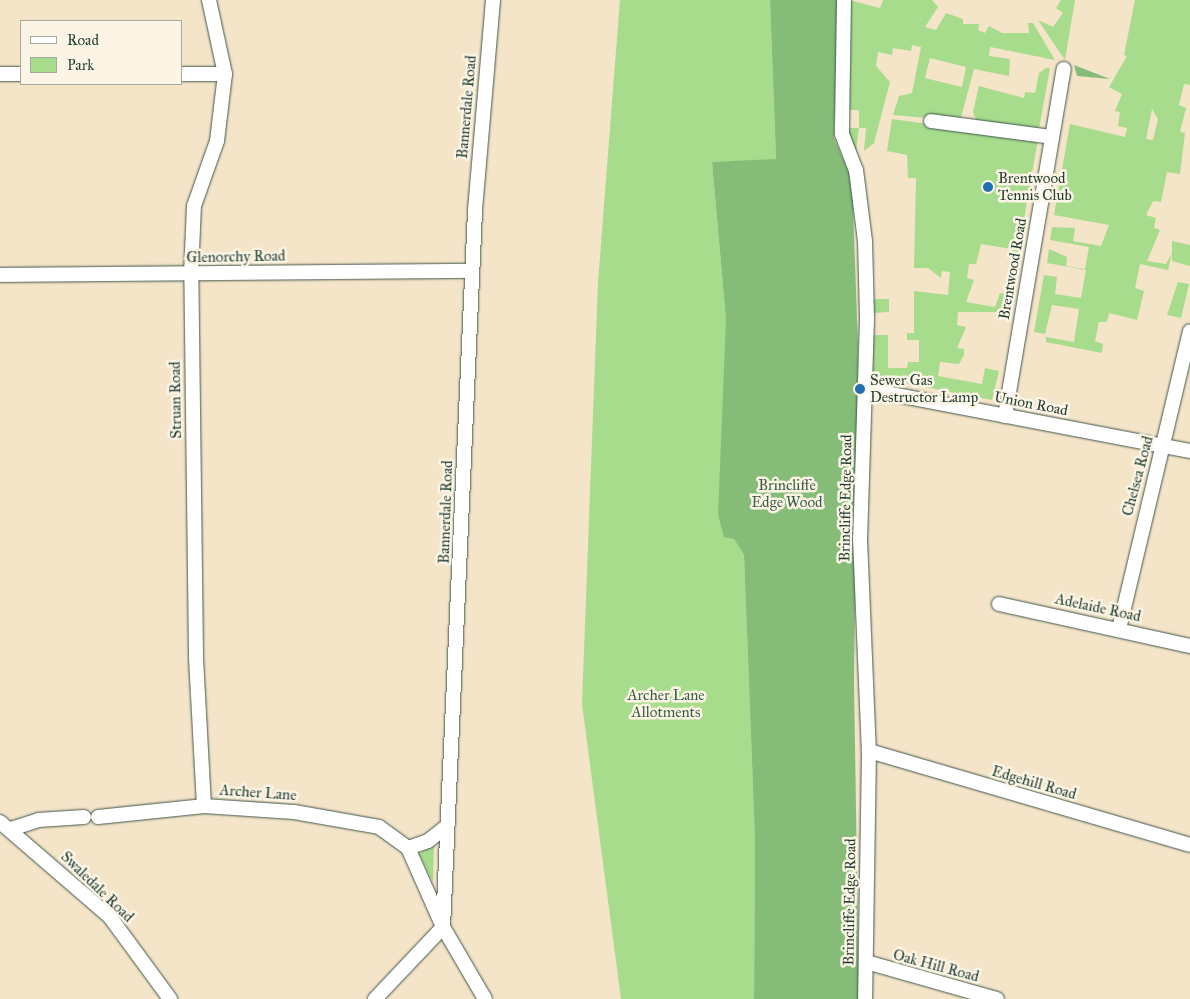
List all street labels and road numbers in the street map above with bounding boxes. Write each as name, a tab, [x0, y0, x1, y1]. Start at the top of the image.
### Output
street label: Bannerdale Road	[454, 55, 480, 159]
street label: Brentwood Road	[995, 217, 1031, 321]
street label: Glenorchy Road	[186, 247, 286, 267]
street label: Struan Road	[166, 361, 186, 439]
street label: Union Road	[993, 388, 1069, 420]
street label: Brincliffe Edge Road	[836, 434, 856, 562]
street label: Chelsea Road	[1119, 434, 1157, 518]
street label: Bannerdale Road	[435, 460, 457, 564]
street label: Adelaide Road	[1053, 590, 1143, 626]
street label: Edgehill Road	[990, 762, 1078, 804]
street label: Archer Lane	[219, 781, 297, 805]
street label: Brincliffe Edge Road	[840, 838, 860, 966]
street label: Swaledale Road	[57, 848, 137, 926]
street label: Oak Hill Road	[891, 946, 981, 986]

